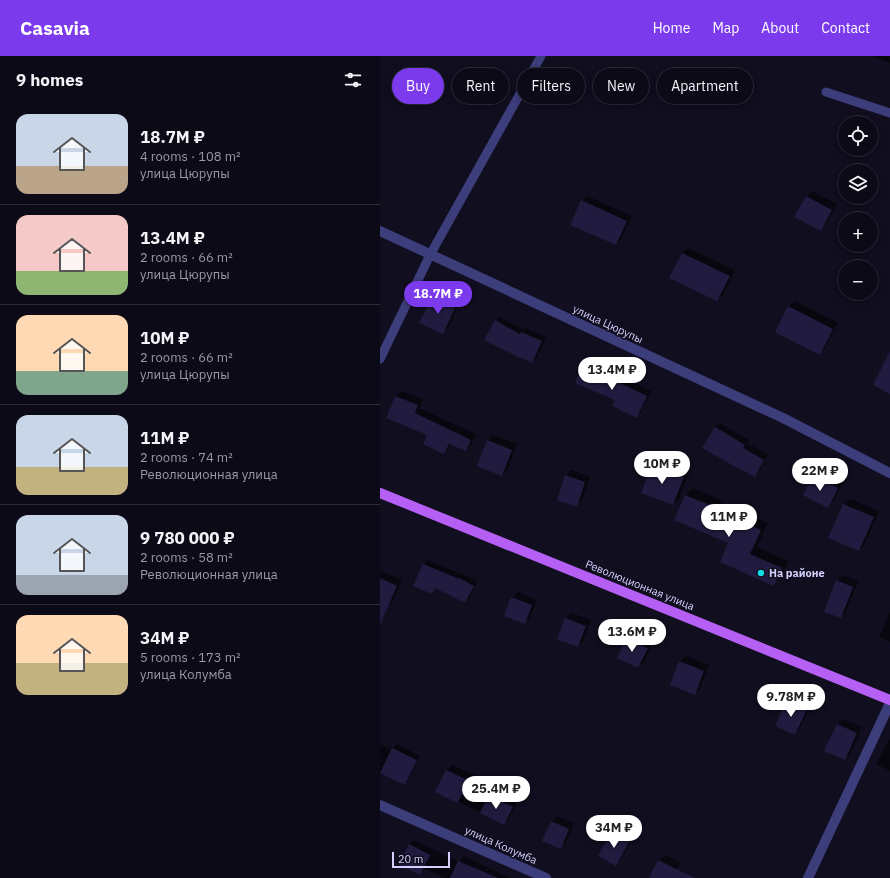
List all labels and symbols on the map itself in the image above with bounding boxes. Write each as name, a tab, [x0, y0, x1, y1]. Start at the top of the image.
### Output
pin: 18.7M ₽	[401, 281, 475, 315]
street label: улица Цюрупы	[571, 302, 645, 346]
pin: 13.4M ₽	[575, 357, 649, 391]
pin: 10M ₽	[634, 451, 690, 485]
pin: 22M ₽	[792, 458, 848, 492]
pin: 11M ₽	[701, 504, 757, 538]
street label: Революционная улица	[583, 557, 697, 613]
place label: На районе	[769, 566, 825, 580]
marker: На районе	[756, 568, 766, 578]
pin: 13.6M ₽	[595, 619, 669, 653]
pin: 9.78M ₽	[754, 684, 828, 718]
pin: 25.4M ₽	[459, 776, 533, 810]
pin: 34M ₽	[586, 815, 642, 849]
street label: улица Колумба	[463, 823, 539, 867]
scale bar	[392, 850, 450, 869]

